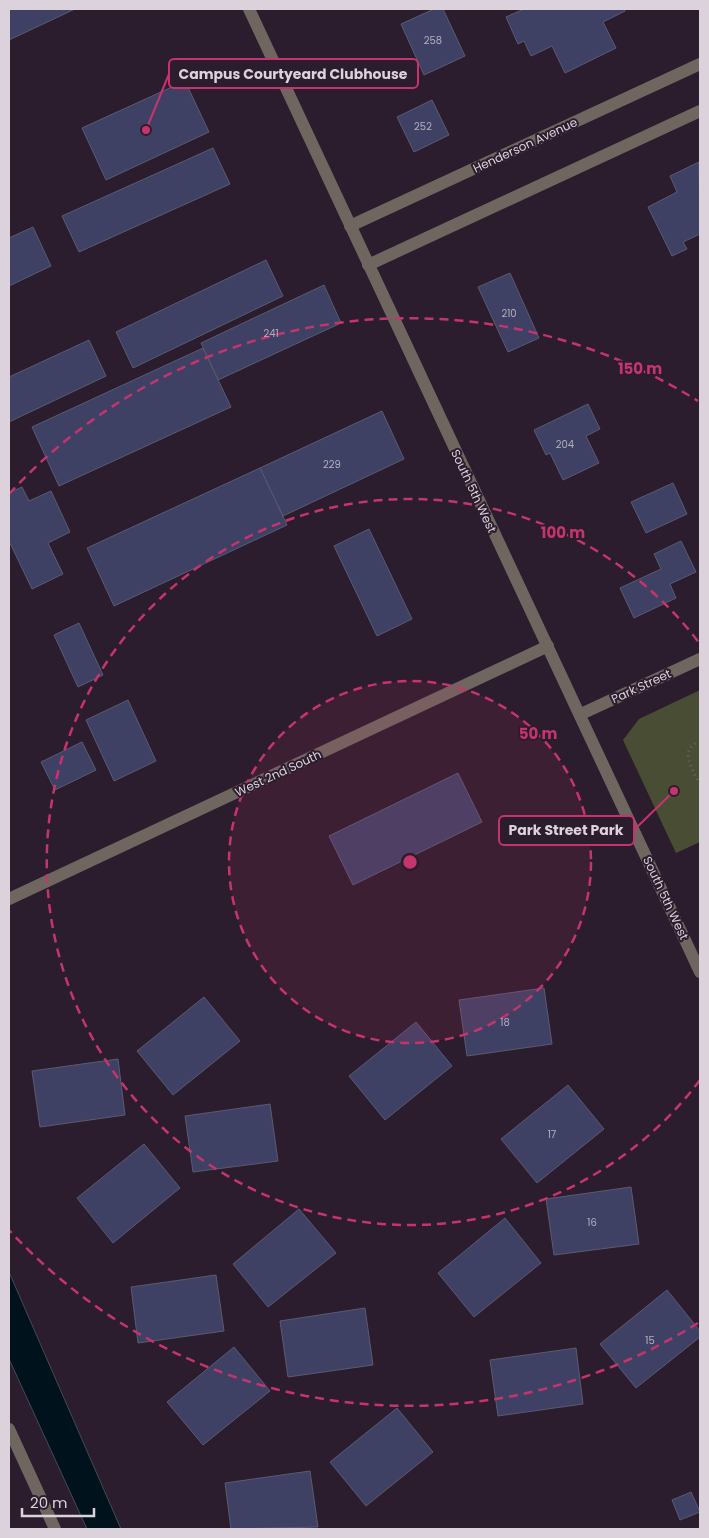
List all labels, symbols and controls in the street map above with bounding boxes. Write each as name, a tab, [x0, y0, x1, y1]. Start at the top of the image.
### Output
house number: 258	[424, 33, 442, 48]
callout: Campus Courtyeard Clubhouse	[169, 59, 418, 88]
text: Campus Courtyeard Clubhouse	[179, 64, 408, 84]
street label: Henderson Avenue	[470, 113, 580, 177]
house number: 252	[414, 119, 432, 134]
house number: 210	[501, 306, 517, 321]
house number: 241	[263, 326, 279, 341]
text: 150 m	[618, 358, 662, 379]
house number: 204	[556, 437, 574, 452]
street label: South 5th West	[447, 447, 501, 535]
house number: 229	[323, 457, 341, 472]
text: 100 m	[541, 522, 585, 543]
street label: Park Street	[608, 665, 674, 707]
text: 50 m	[519, 723, 557, 744]
street label: West 2nd South	[232, 746, 324, 800]
callout: Park Street Park	[499, 816, 634, 845]
text: Park Street Park	[509, 820, 624, 840]
centre of rings	[401, 853, 419, 871]
street label: South 5th West	[639, 854, 693, 942]
house number: 18	[500, 1015, 510, 1030]
house number: 17	[548, 1127, 557, 1142]
house number: 16	[587, 1215, 597, 1230]
house number: 15	[645, 1333, 655, 1348]
scale bar	[22, 1486, 95, 1518]
text: 20 m	[30, 1492, 68, 1513]

